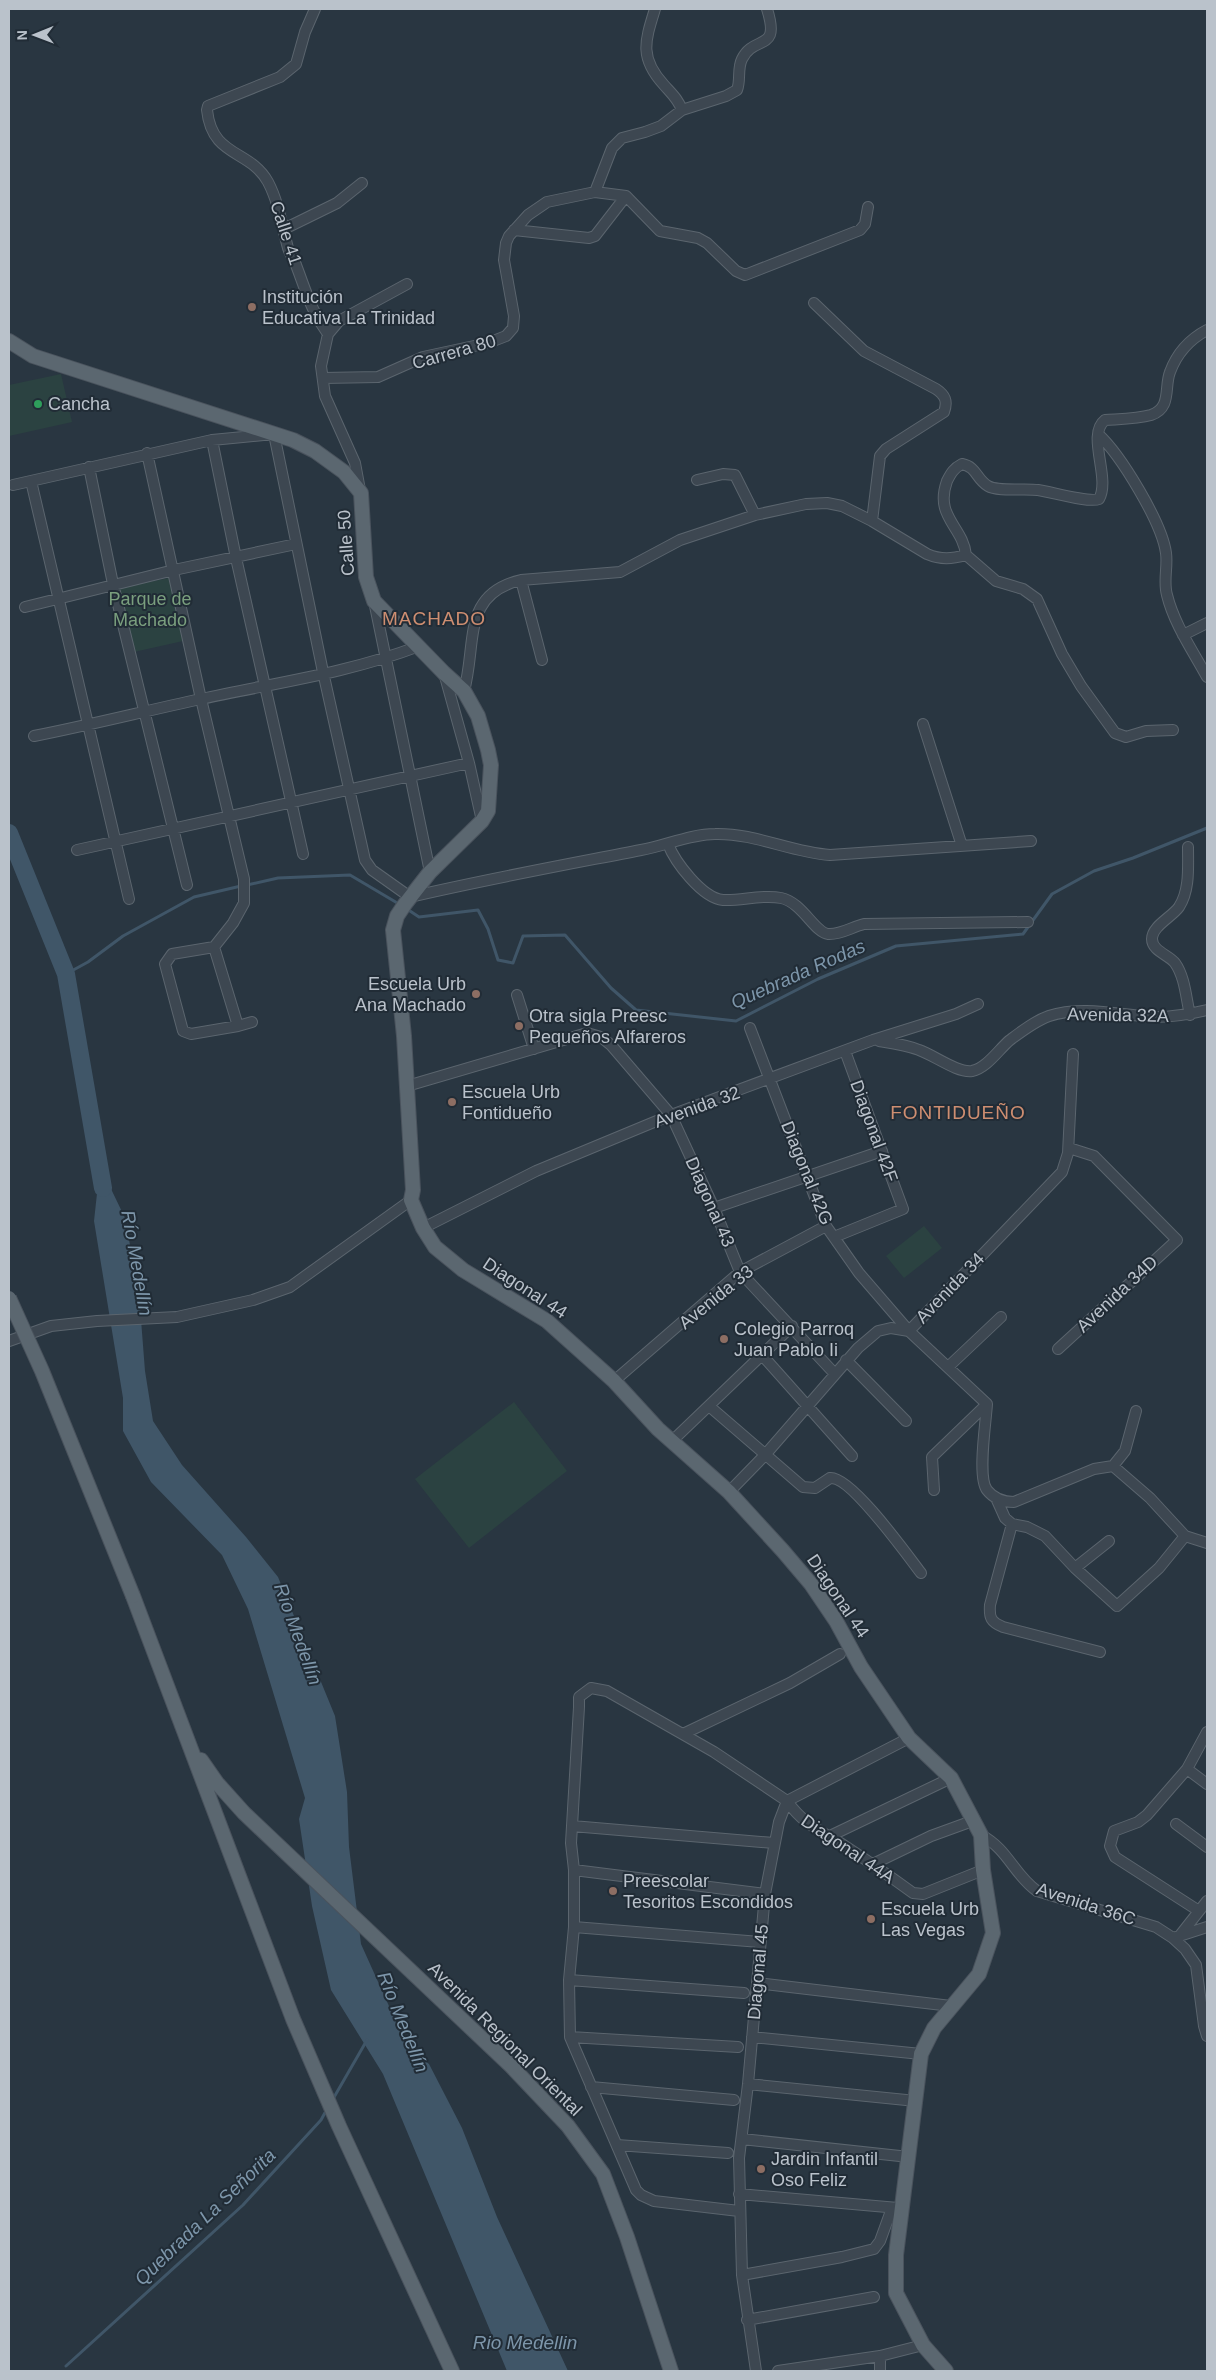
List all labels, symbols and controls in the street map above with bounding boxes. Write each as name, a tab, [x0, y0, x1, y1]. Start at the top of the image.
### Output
north arrow	[10, 10, 60, 60]
text: N	[14, 30, 30, 40]
street label: Calle 41	[266, 199, 306, 267]
place label: Institución Educativa La Trinidad	[262, 287, 435, 328]
marker: Institución Educativa La Trinidad	[246, 301, 258, 313]
street label: Carrera 80	[410, 331, 498, 373]
place label: Cancha	[48, 394, 111, 414]
marker: Cancha	[32, 398, 44, 410]
street label: Calle 50	[334, 509, 358, 577]
park label: Parque de Machado	[108, 589, 192, 630]
district label: MACHADO	[382, 608, 486, 629]
water label: Quebrada Rodas	[728, 935, 869, 1013]
place label: Escuela Urb Ana Machado	[355, 974, 466, 1015]
marker: Escuela Urb Ana Machado	[470, 988, 482, 1000]
street label: Avenida 32A	[1067, 1004, 1169, 1026]
place label: Otra sigla Preesc Pequeños Alfareros	[529, 1006, 686, 1047]
marker: Otra sigla Preesc Pequeños Alfareros	[513, 1020, 525, 1032]
street label: Diagonal 42F	[846, 1077, 902, 1185]
place label: Escuela Urb Fontidueño	[462, 1082, 560, 1123]
street label: Avenida 32	[651, 1082, 743, 1132]
marker: Escuela Urb Fontidueño	[446, 1096, 458, 1108]
district label: FONTIDUEÑO	[890, 1102, 1026, 1123]
street label: Diagonal 42G	[777, 1118, 837, 1228]
street label: Diagonal 43	[681, 1154, 739, 1250]
water label: Río Medellín	[117, 1209, 157, 1317]
street label: Avenida 34	[912, 1249, 988, 1327]
street label: Avenida 34D	[1073, 1252, 1161, 1336]
street label: Diagonal 44	[479, 1253, 571, 1323]
street label: Avenida 33	[675, 1261, 757, 1333]
place label: Colegio Parroq Juan Pablo Ii	[734, 1319, 854, 1360]
marker: Colegio Parroq Juan Pablo Ii	[718, 1333, 730, 1345]
street label: Diagonal 44	[803, 1551, 873, 1641]
water label: Río Medellín	[270, 1580, 326, 1688]
street label: Diagonal 44A	[798, 1810, 898, 1888]
place label: Preescolar Tesoritos Escondidos	[623, 1871, 793, 1912]
street label: Avenida 36C	[1034, 1879, 1138, 1929]
marker: Preescolar Tesoritos Escondidos	[607, 1885, 619, 1897]
place label: Escuela Urb Las Vegas	[881, 1899, 979, 1940]
marker: Escuela Urb Las Vegas	[865, 1913, 877, 1925]
street label: Diagonal 45	[744, 1923, 772, 2021]
street label: Avenida Regional Oriental	[424, 1958, 586, 2120]
water label: Río Medellín	[373, 1969, 433, 2075]
water label: Quebrada La Señorita	[130, 2145, 280, 2289]
place label: Jardin Infantil Oso Feliz	[771, 2149, 878, 2190]
marker: Jardin Infantil Oso Feliz	[755, 2163, 767, 2175]
water label: Rio Medellin	[473, 2332, 577, 2353]

